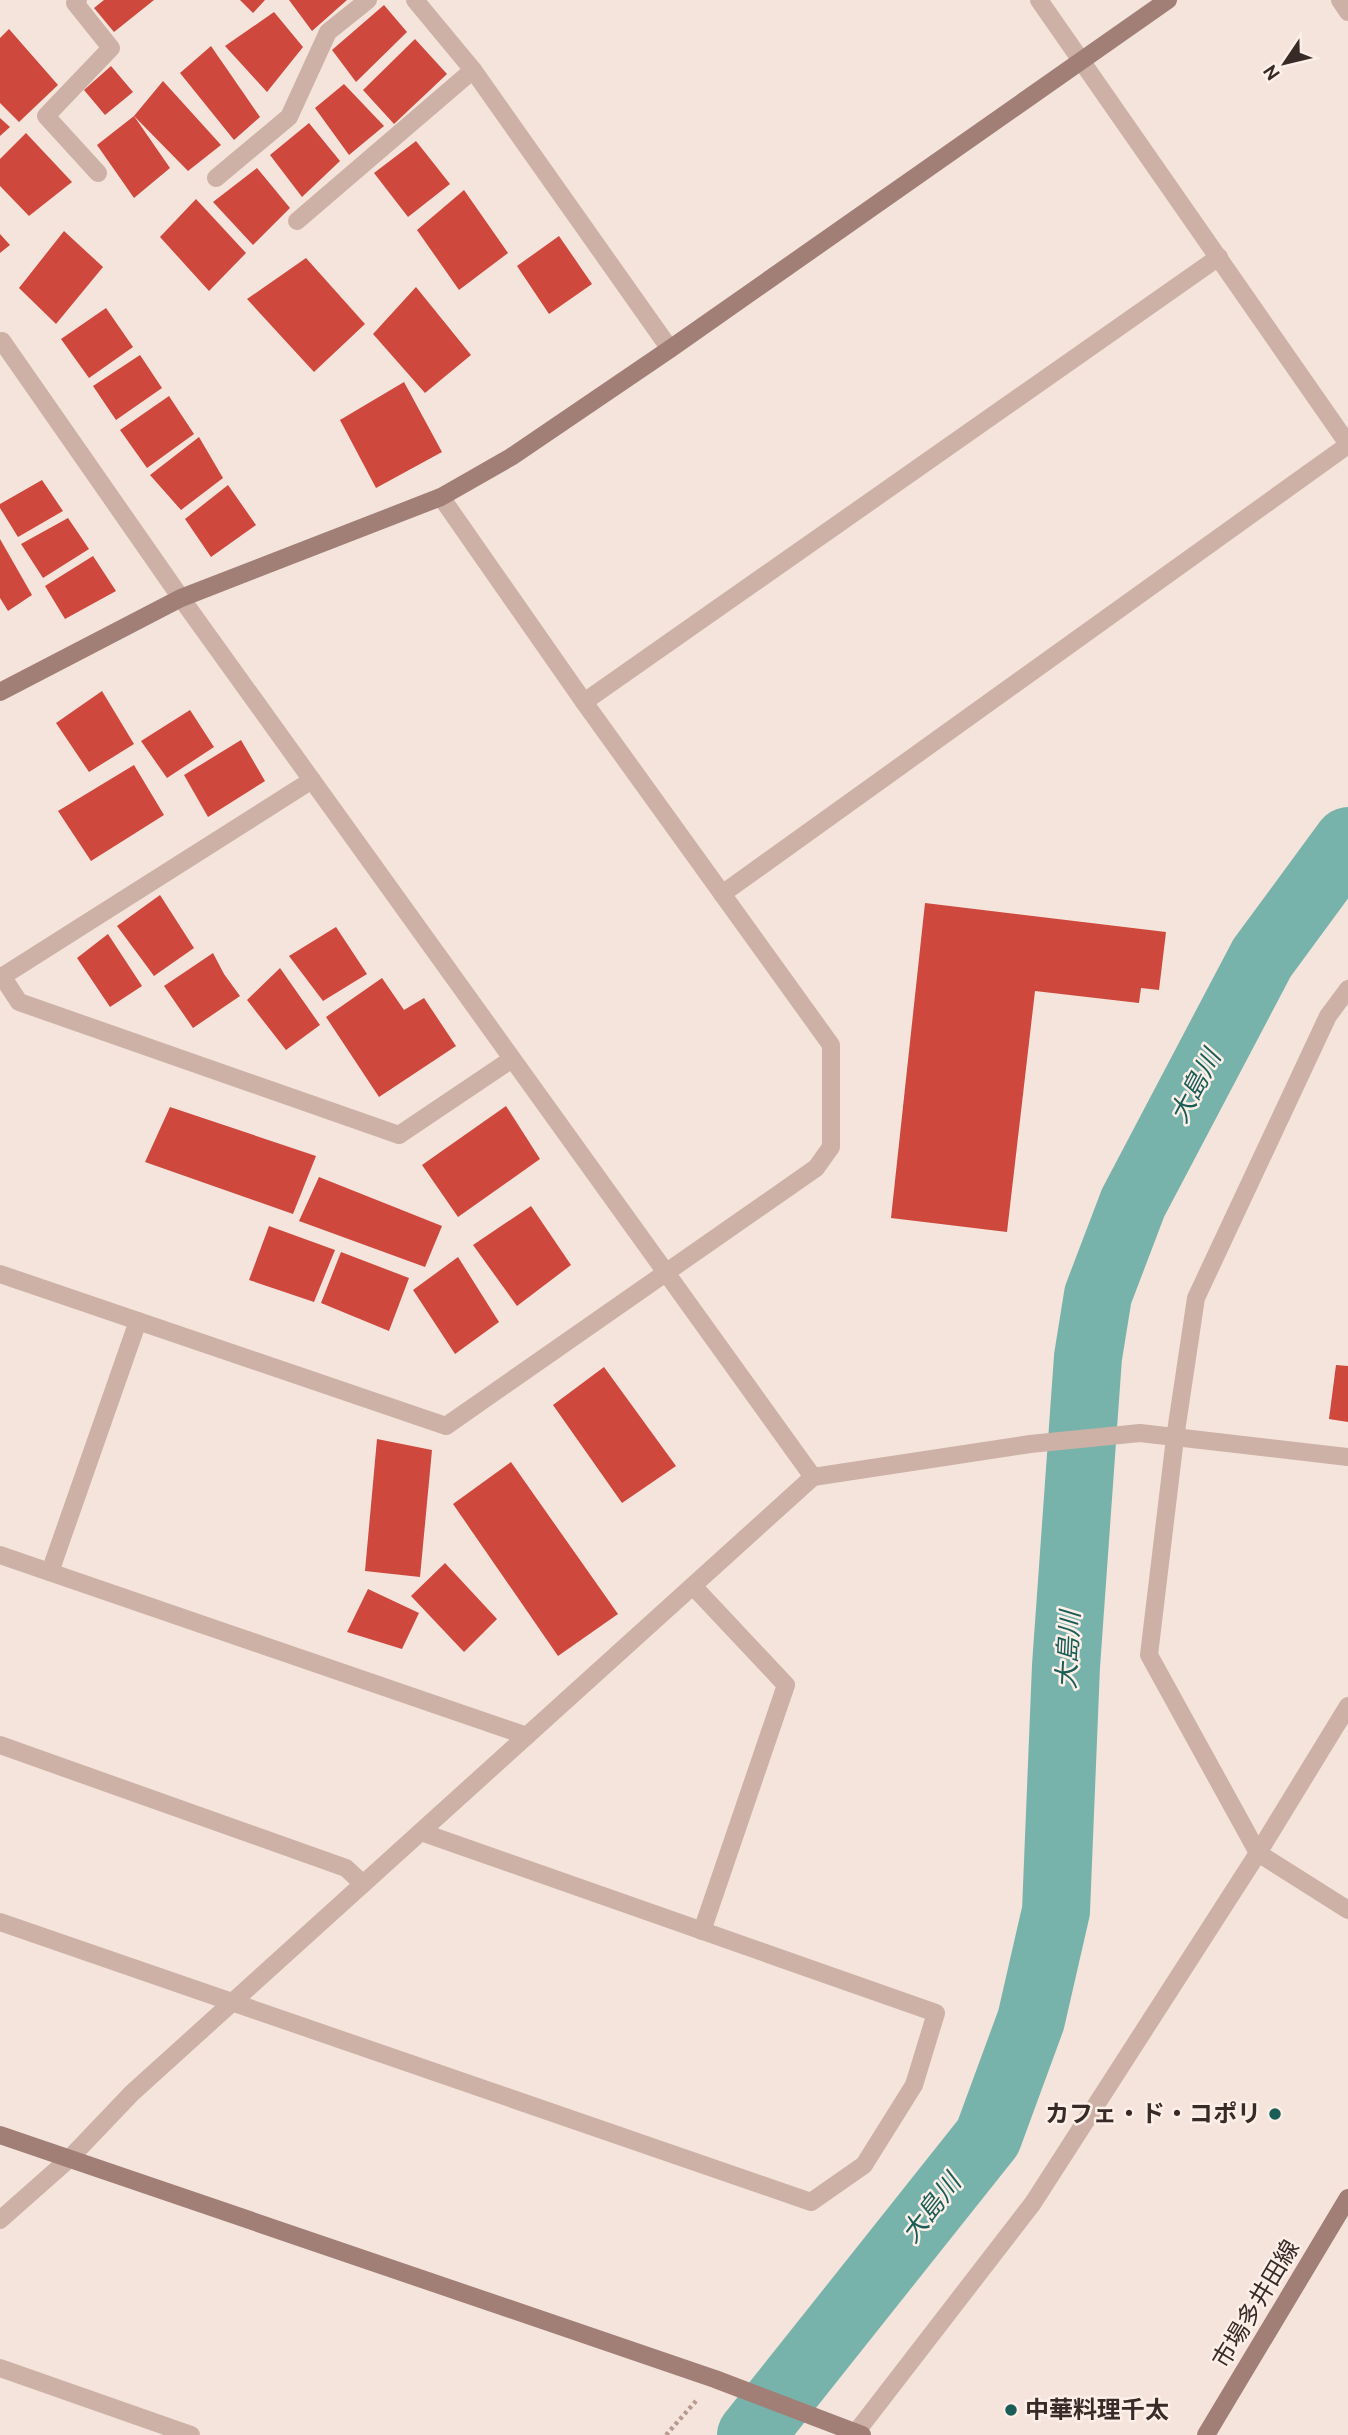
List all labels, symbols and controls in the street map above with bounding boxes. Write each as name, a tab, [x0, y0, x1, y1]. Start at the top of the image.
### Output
north arrow	[1250, 28, 1320, 98]
text: N	[1258, 60, 1285, 85]
water label: 大島川	[1163, 1041, 1229, 1128]
water label: 大島川	[1050, 1607, 1086, 1690]
place label: カフェ・ド・コポリ	[1045, 2099, 1261, 2128]
marker: カフェ・ド・コポリ	[1267, 2106, 1283, 2122]
water label: 大島川	[894, 2165, 969, 2249]
street label: 市場多井田線	[1206, 2235, 1305, 2373]
place label: 中華料理千太	[1025, 2395, 1169, 2424]
marker: 中華料理千太	[1003, 2402, 1019, 2418]

